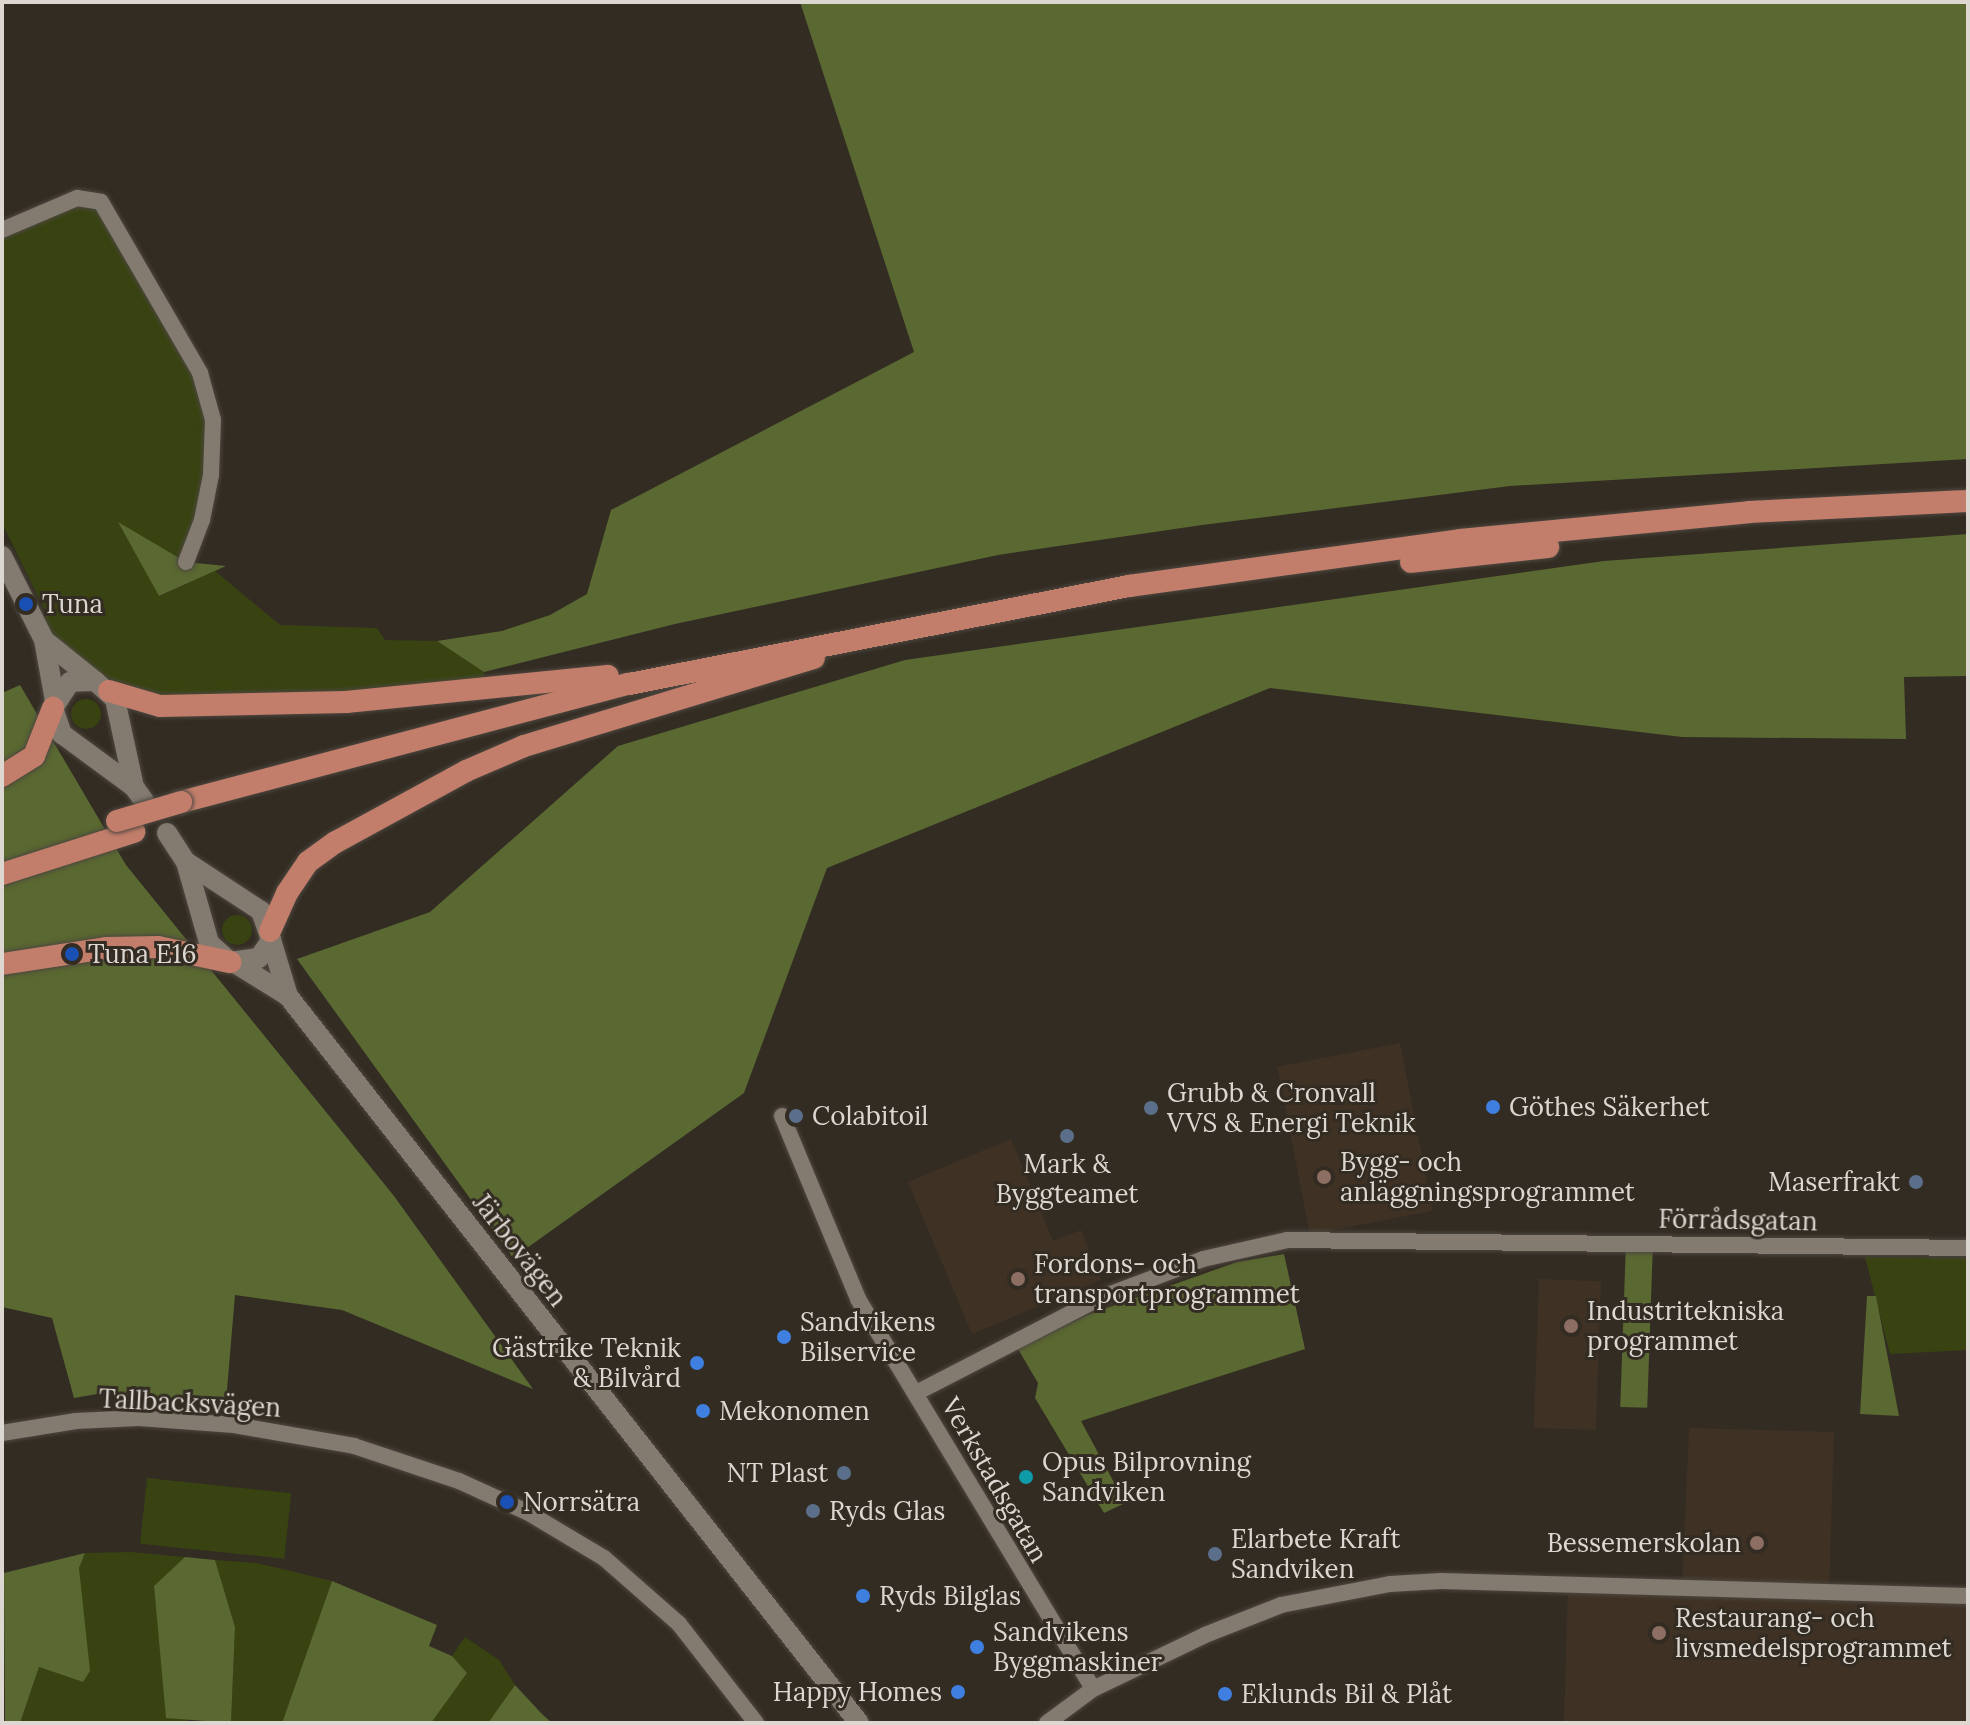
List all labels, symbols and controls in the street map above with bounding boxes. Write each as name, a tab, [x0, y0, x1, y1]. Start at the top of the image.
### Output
place label: Tuna	[42, 588, 103, 620]
marker: Tuna	[17, 595, 35, 613]
place label: Tuna E16	[88, 938, 196, 970]
marker: Tuna E16	[63, 945, 81, 963]
place label: Grubb & Cronvall VVS & Energi Teknik	[1167, 1077, 1416, 1138]
place label: Göthes Säkerhet	[1509, 1091, 1709, 1123]
marker: Göthes Säkerhet	[1484, 1098, 1502, 1116]
marker: Grubb & Cronvall VVS & Energi Teknik	[1142, 1099, 1160, 1117]
place label: Colabitoil	[812, 1100, 928, 1132]
marker: Colabitoil	[787, 1107, 805, 1125]
marker: Mark & Byggteamet	[1058, 1127, 1076, 1145]
place label: Bygg- och anläggningsprogrammet	[1340, 1146, 1635, 1208]
place label: Mark & Byggteamet	[996, 1148, 1138, 1210]
place label: Maserfrakt	[1768, 1166, 1900, 1198]
marker: Bygg- och anläggningsprogrammet	[1315, 1168, 1333, 1186]
marker: Maserfrakt	[1907, 1173, 1925, 1191]
street label: Järbovägen	[466, 1187, 574, 1313]
street label: Förrådsgatan	[1658, 1203, 1818, 1237]
place label: Fordons- och transportprogrammet	[1034, 1248, 1300, 1310]
marker: Fordons- och transportprogrammet	[1009, 1270, 1027, 1288]
place label: Industritekniska programmet	[1587, 1295, 1784, 1356]
place label: Sandvikens Bilservice	[800, 1306, 935, 1368]
marker: Industritekniska programmet	[1562, 1317, 1580, 1335]
marker: Sandvikens Bilservice	[775, 1328, 793, 1346]
place label: Gästrike Teknik & Bilvård	[492, 1332, 681, 1394]
marker: Gästrike Teknik & Bilvård	[688, 1354, 706, 1372]
street label: Tallbacksvägen	[98, 1383, 282, 1423]
street label: Verkstadsgatan	[935, 1392, 1055, 1568]
place label: Mekonomen	[719, 1395, 870, 1427]
marker: Mekonomen	[694, 1402, 712, 1420]
place label: Opus Bilprovning Sandviken	[1042, 1446, 1251, 1508]
place label: NT Plast	[727, 1457, 828, 1489]
marker: NT Plast	[835, 1464, 853, 1482]
marker: Opus Bilprovning Sandviken	[1017, 1468, 1035, 1486]
place label: Norrsätra	[523, 1486, 640, 1518]
marker: Norrsätra	[498, 1493, 516, 1511]
place label: Ryds Glas	[829, 1495, 945, 1527]
marker: Ryds Glas	[804, 1502, 822, 1520]
place label: Elarbete Kraft Sandviken	[1231, 1523, 1400, 1584]
place label: Bessemerskolan	[1547, 1527, 1741, 1559]
marker: Bessemerskolan	[1748, 1534, 1766, 1552]
marker: Elarbete Kraft Sandviken	[1206, 1545, 1224, 1563]
place label: Ryds Bilglas	[879, 1580, 1021, 1612]
marker: Ryds Bilglas	[854, 1587, 872, 1605]
place label: Restaurang- och livsmedelsprogrammet	[1675, 1602, 1952, 1664]
place label: Sandvikens Byggmaskiner	[993, 1616, 1162, 1678]
marker: Restaurang- och livsmedelsprogrammet	[1650, 1624, 1668, 1642]
marker: Sandvikens Byggmaskiner	[968, 1638, 986, 1656]
place label: Happy Homes	[773, 1676, 942, 1708]
place label: Eklunds Bil & Plåt	[1241, 1678, 1452, 1710]
marker: Happy Homes	[949, 1683, 967, 1701]
marker: Eklunds Bil & Plåt	[1216, 1685, 1234, 1703]

